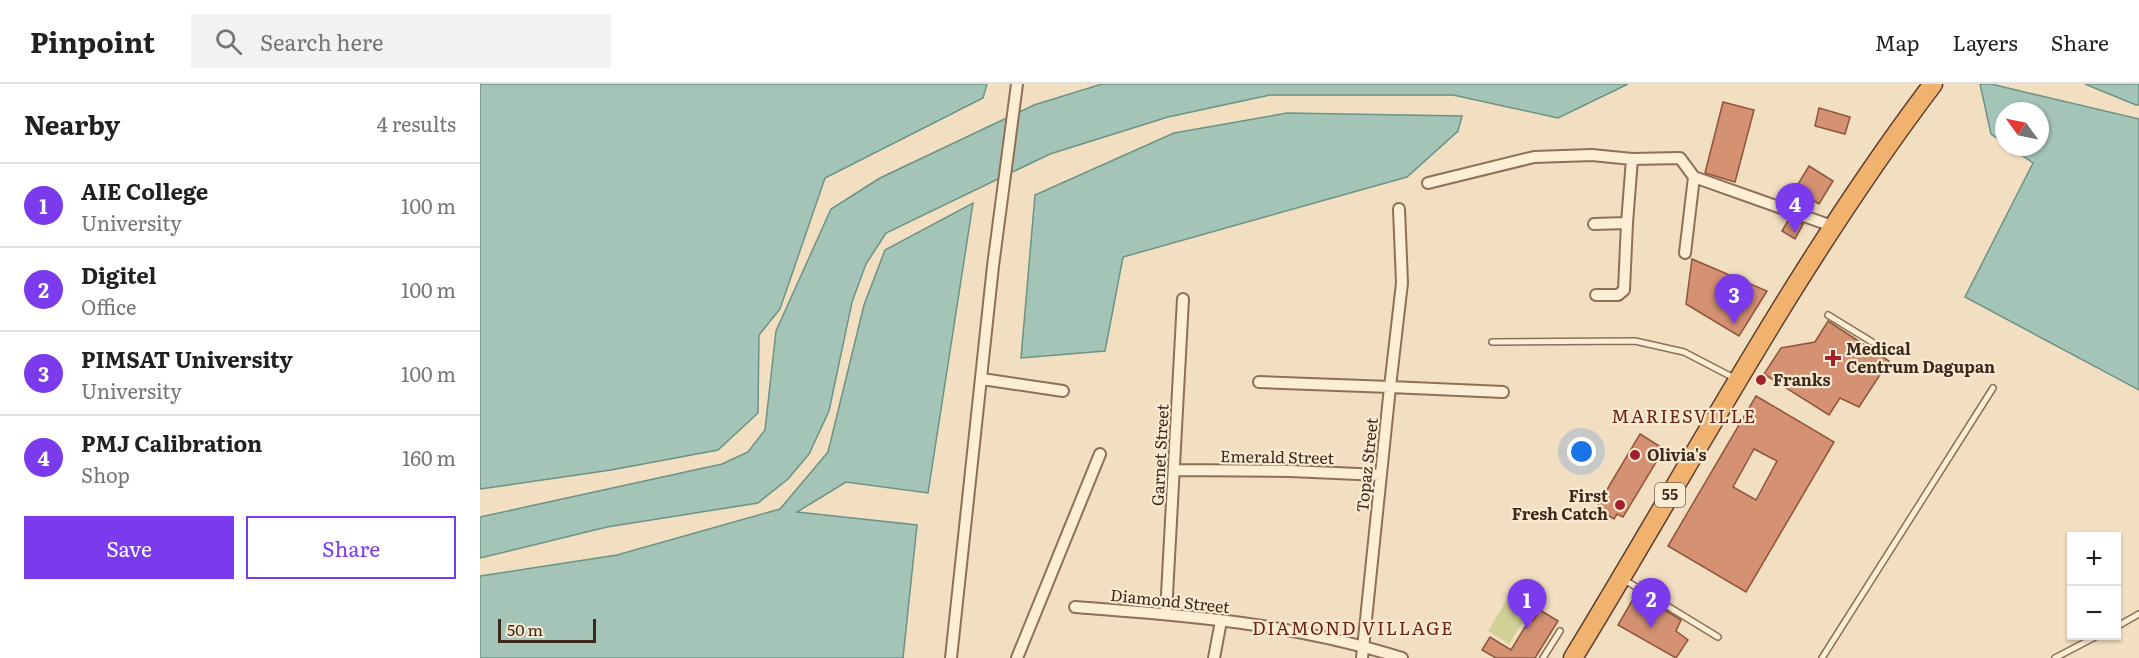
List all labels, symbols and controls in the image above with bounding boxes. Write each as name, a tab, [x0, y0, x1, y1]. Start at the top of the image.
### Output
search box	[191, 14, 611, 68]
text: Pinpoint	[30, 20, 155, 62]
icon: search	[212, 25, 245, 58]
text: Search here	[260, 25, 383, 58]
text: Map	[1875, 26, 1920, 57]
text: Layers	[1953, 26, 2018, 57]
text: Share	[2051, 26, 2109, 57]
north arrow	[1995, 102, 2049, 156]
text: Nearby	[24, 104, 120, 143]
text: 4 results	[377, 108, 456, 138]
text: AIE College	[81, 174, 208, 207]
pin: 4	[1776, 184, 1814, 233]
text: 1	[39, 190, 48, 220]
text: 100 m	[401, 190, 456, 220]
text: University	[81, 207, 182, 237]
text: Digitel	[81, 258, 157, 291]
text: 2	[38, 274, 49, 304]
text: 100 m	[401, 274, 456, 304]
pin: 3	[1714, 274, 1754, 324]
text: Office	[81, 291, 136, 321]
place label: Medical Centrum Dagupan	[1846, 336, 1995, 378]
text: PIMSAT University	[81, 342, 293, 375]
marker: Medical Centrum Dagupan	[1824, 349, 1842, 367]
text: 3	[38, 358, 49, 388]
text: 100 m	[401, 358, 456, 388]
place label: Franks	[1773, 367, 1831, 391]
marker: Franks	[1754, 373, 1768, 387]
text: University	[81, 375, 182, 405]
district label: MARIESVILLE	[1611, 402, 1757, 429]
street label: Garnet Street	[1144, 403, 1174, 507]
street label: Topaz Street	[1349, 416, 1383, 513]
text: PMJ Calibration	[81, 426, 262, 459]
your location	[1567, 437, 1596, 466]
text: 4	[37, 442, 50, 472]
text: 160 m	[402, 442, 456, 472]
place label: Olivia's	[1647, 442, 1707, 466]
street label: Emerald Street	[1220, 443, 1335, 469]
marker: Olivia's	[1628, 448, 1642, 462]
text: Shop	[81, 459, 130, 489]
place label: First Fresh Catch	[1512, 483, 1608, 525]
road number: 55	[1655, 483, 1685, 507]
marker: First Fresh Catch	[1613, 498, 1627, 512]
button: Save	[24, 516, 234, 579]
button: Share	[246, 516, 456, 579]
map controls	[2067, 532, 2121, 640]
button: +	[2067, 532, 2121, 586]
pin: 2	[1632, 578, 1670, 628]
pin: 1	[1508, 580, 1546, 629]
street label: Diamond Street	[1109, 582, 1232, 618]
button: −	[2067, 586, 2121, 640]
district label: DIAMOND VILLAGE	[1252, 614, 1454, 641]
scale bar	[498, 616, 596, 644]
text: 50 m	[507, 617, 543, 641]

